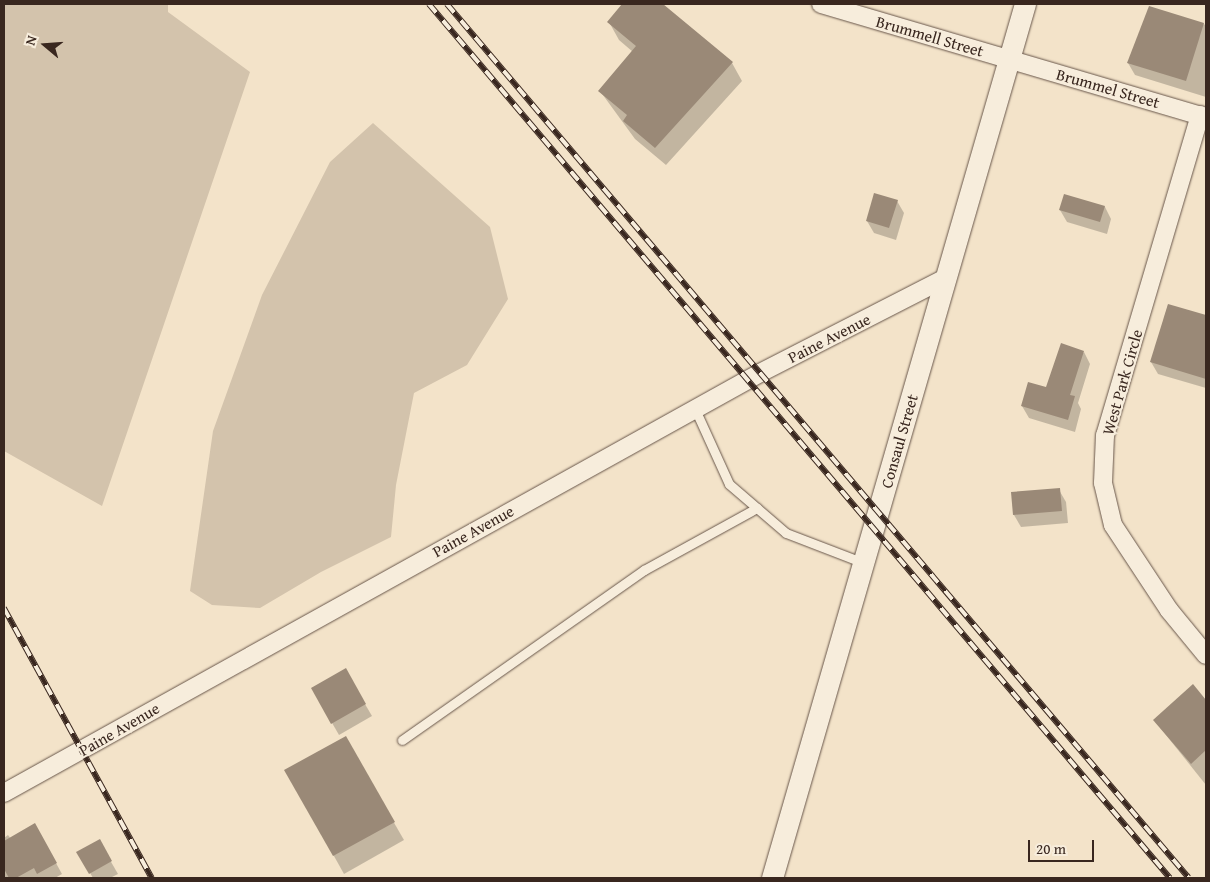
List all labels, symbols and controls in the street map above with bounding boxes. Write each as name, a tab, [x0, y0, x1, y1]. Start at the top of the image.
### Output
street label: Brummell Street	[874, 11, 986, 61]
north arrow	[20, 20, 70, 70]
text: N	[20, 33, 42, 48]
street label: Brummel Street	[1054, 64, 1162, 112]
street label: Paine Avenue	[785, 309, 873, 367]
street label: West Park Circle	[1098, 327, 1146, 437]
street label: Consaul Street	[876, 392, 922, 490]
street label: Paine Avenue	[429, 501, 517, 561]
street label: Paine Avenue	[75, 698, 163, 760]
scale bar	[1030, 830, 1096, 862]
text: 20 m	[1036, 838, 1066, 859]

